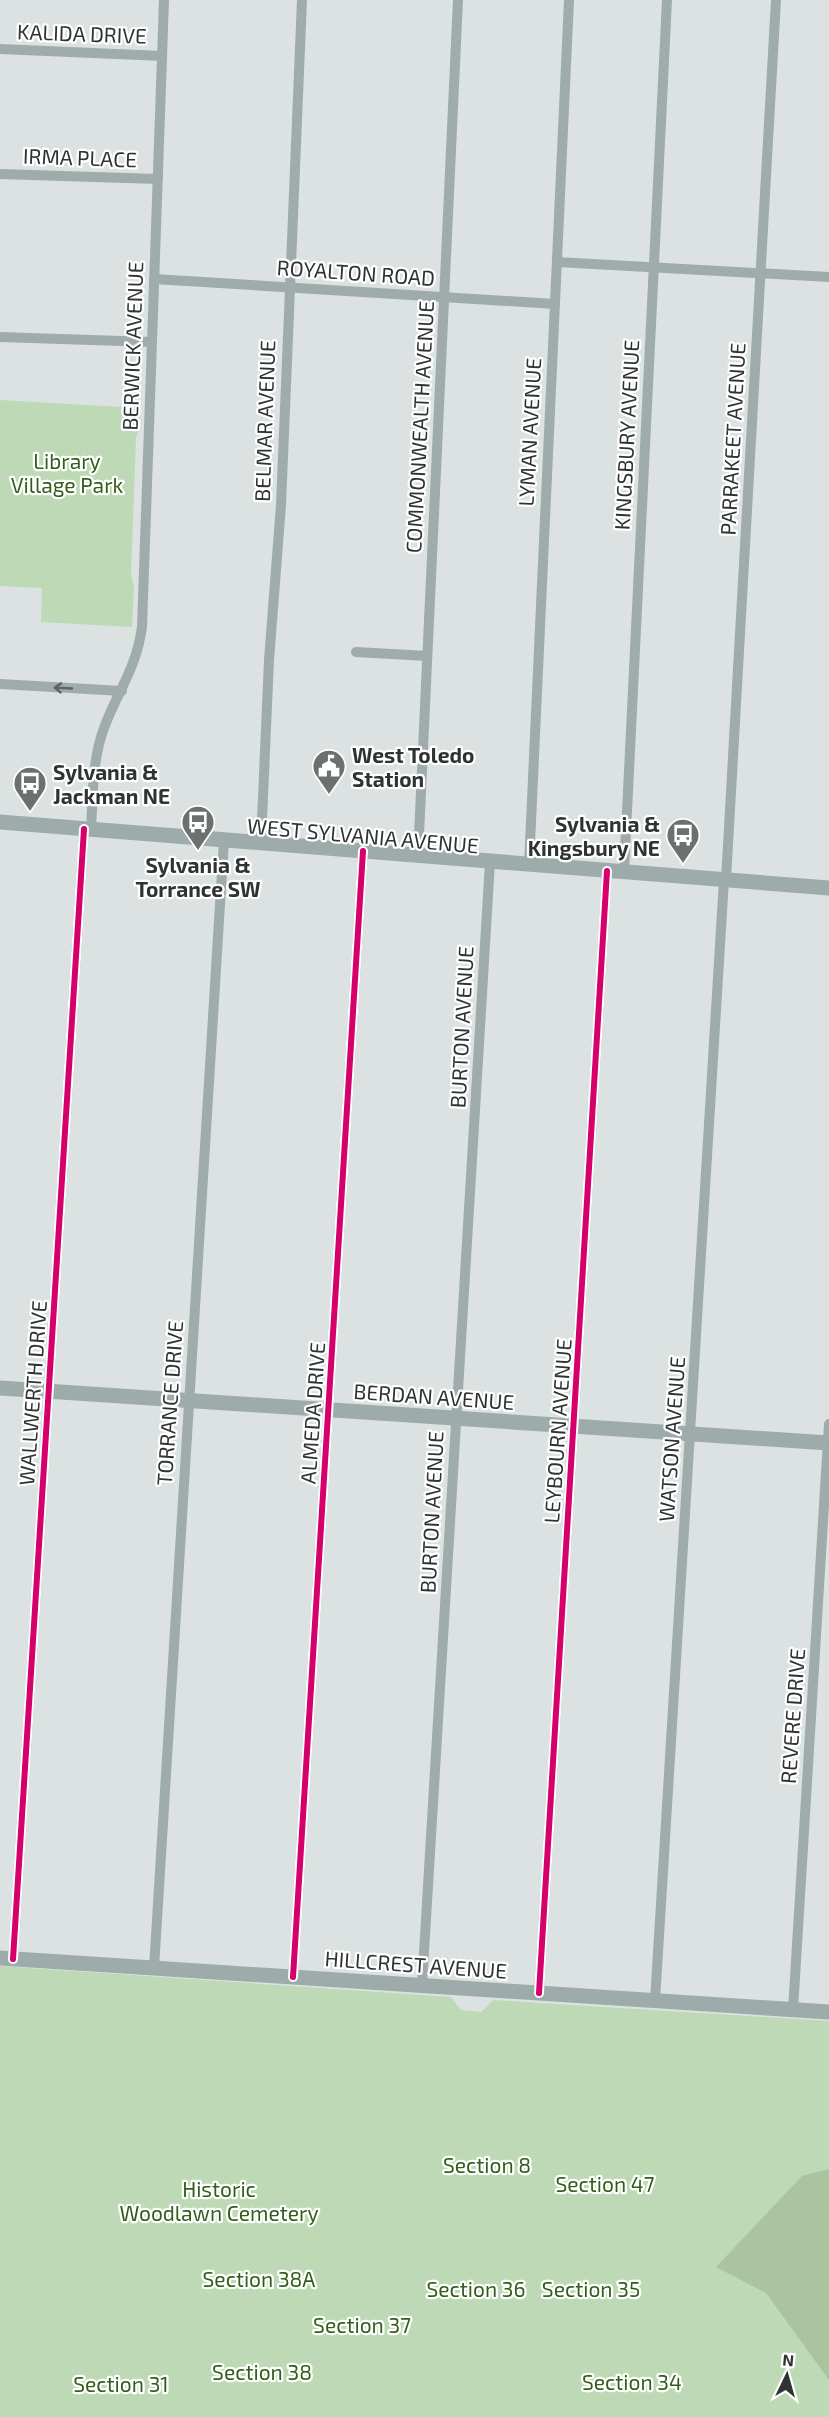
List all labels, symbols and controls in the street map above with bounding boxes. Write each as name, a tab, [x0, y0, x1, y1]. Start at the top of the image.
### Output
street label: KALIDA DRIVE	[17, 18, 147, 48]
street label: IRMA PLACE	[23, 143, 137, 171]
street label: ROYALTON ROAD	[276, 254, 436, 290]
street label: BERWICK AVENUE	[117, 261, 147, 431]
street label: COMMONWEALTH AVENUE	[400, 300, 438, 554]
street label: KINGSBURY AVENUE	[609, 339, 643, 531]
street label: BELMAR AVENUE	[249, 340, 279, 502]
street label: PARRAKEET AVENUE	[714, 342, 750, 536]
street label: LYMAN AVENUE	[513, 357, 545, 507]
park label: Library Village Park	[11, 448, 124, 497]
one-way arrow	[54, 682, 74, 693]
place label: West Toledo Station	[352, 742, 474, 791]
public building icon: West Toledo Station	[311, 748, 347, 795]
place label: Sylvania & Jackman NE	[53, 759, 170, 808]
bus stop icon: Sylvania & Jackman NE	[12, 765, 48, 812]
bus stop icon: Sylvania & Torrance SW	[180, 804, 216, 851]
place label: Sylvania & Kingsbury NE	[528, 811, 660, 861]
street label: WEST SYLVANIA AVENUE	[246, 812, 480, 858]
bus stop icon: Sylvania & Kingsbury NE	[665, 817, 701, 864]
place label: Sylvania & Torrance SW	[135, 852, 261, 901]
street label: BURTON AVENUE	[444, 945, 478, 1109]
street label: WALLWERTH DRIVE	[13, 1300, 51, 1486]
street label: TORRANCE DRIVE	[151, 1320, 187, 1486]
street label: LEYBOURN AVENUE	[538, 1338, 576, 1524]
street label: ALMEDA DRIVE	[295, 1341, 329, 1485]
street label: WATSON AVENUE	[653, 1355, 689, 1523]
street label: BERDAN AVENUE	[353, 1378, 515, 1414]
street label: BURTON AVENUE	[414, 1430, 448, 1594]
street label: REVERE DRIVE	[775, 1647, 809, 1785]
street label: HILLCREST AVENUE	[324, 1945, 508, 1983]
park label: Section 8	[443, 2152, 531, 2177]
park label: Section 47	[555, 2171, 655, 2196]
park label: Historic Woodlawn Cemetery	[119, 2176, 319, 2225]
park label: Section 38A	[203, 2266, 315, 2291]
park label: Section 36	[426, 2276, 526, 2301]
park label: Section 35	[542, 2276, 640, 2301]
park label: Section 37	[313, 2312, 411, 2337]
north arrow	[757, 2345, 817, 2405]
text: N	[782, 2350, 795, 2370]
park label: Section 38	[212, 2359, 312, 2384]
park label: Section 34	[582, 2369, 682, 2394]
park label: Section 31	[73, 2371, 169, 2396]

